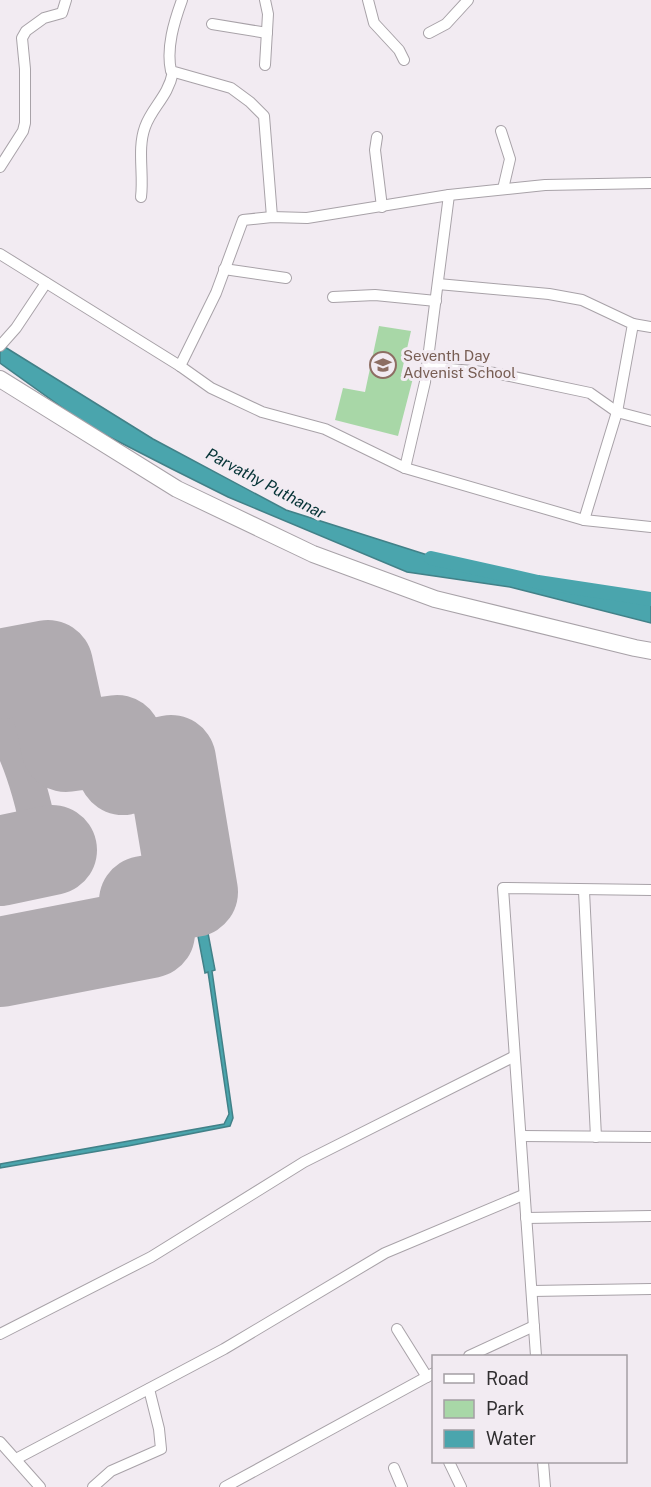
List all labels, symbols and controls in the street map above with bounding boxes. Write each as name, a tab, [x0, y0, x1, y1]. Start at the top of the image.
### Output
place label: Seventh Day Advenist School	[403, 347, 516, 381]
school or university icon: Seventh Day Advenist School	[368, 350, 398, 380]
water label: Parvathy Puthanar	[203, 444, 330, 523]
legend	[432, 1355, 627, 1463]
text: Road	[486, 1368, 529, 1389]
text: Park	[486, 1398, 524, 1419]
text: Water	[486, 1428, 536, 1449]

